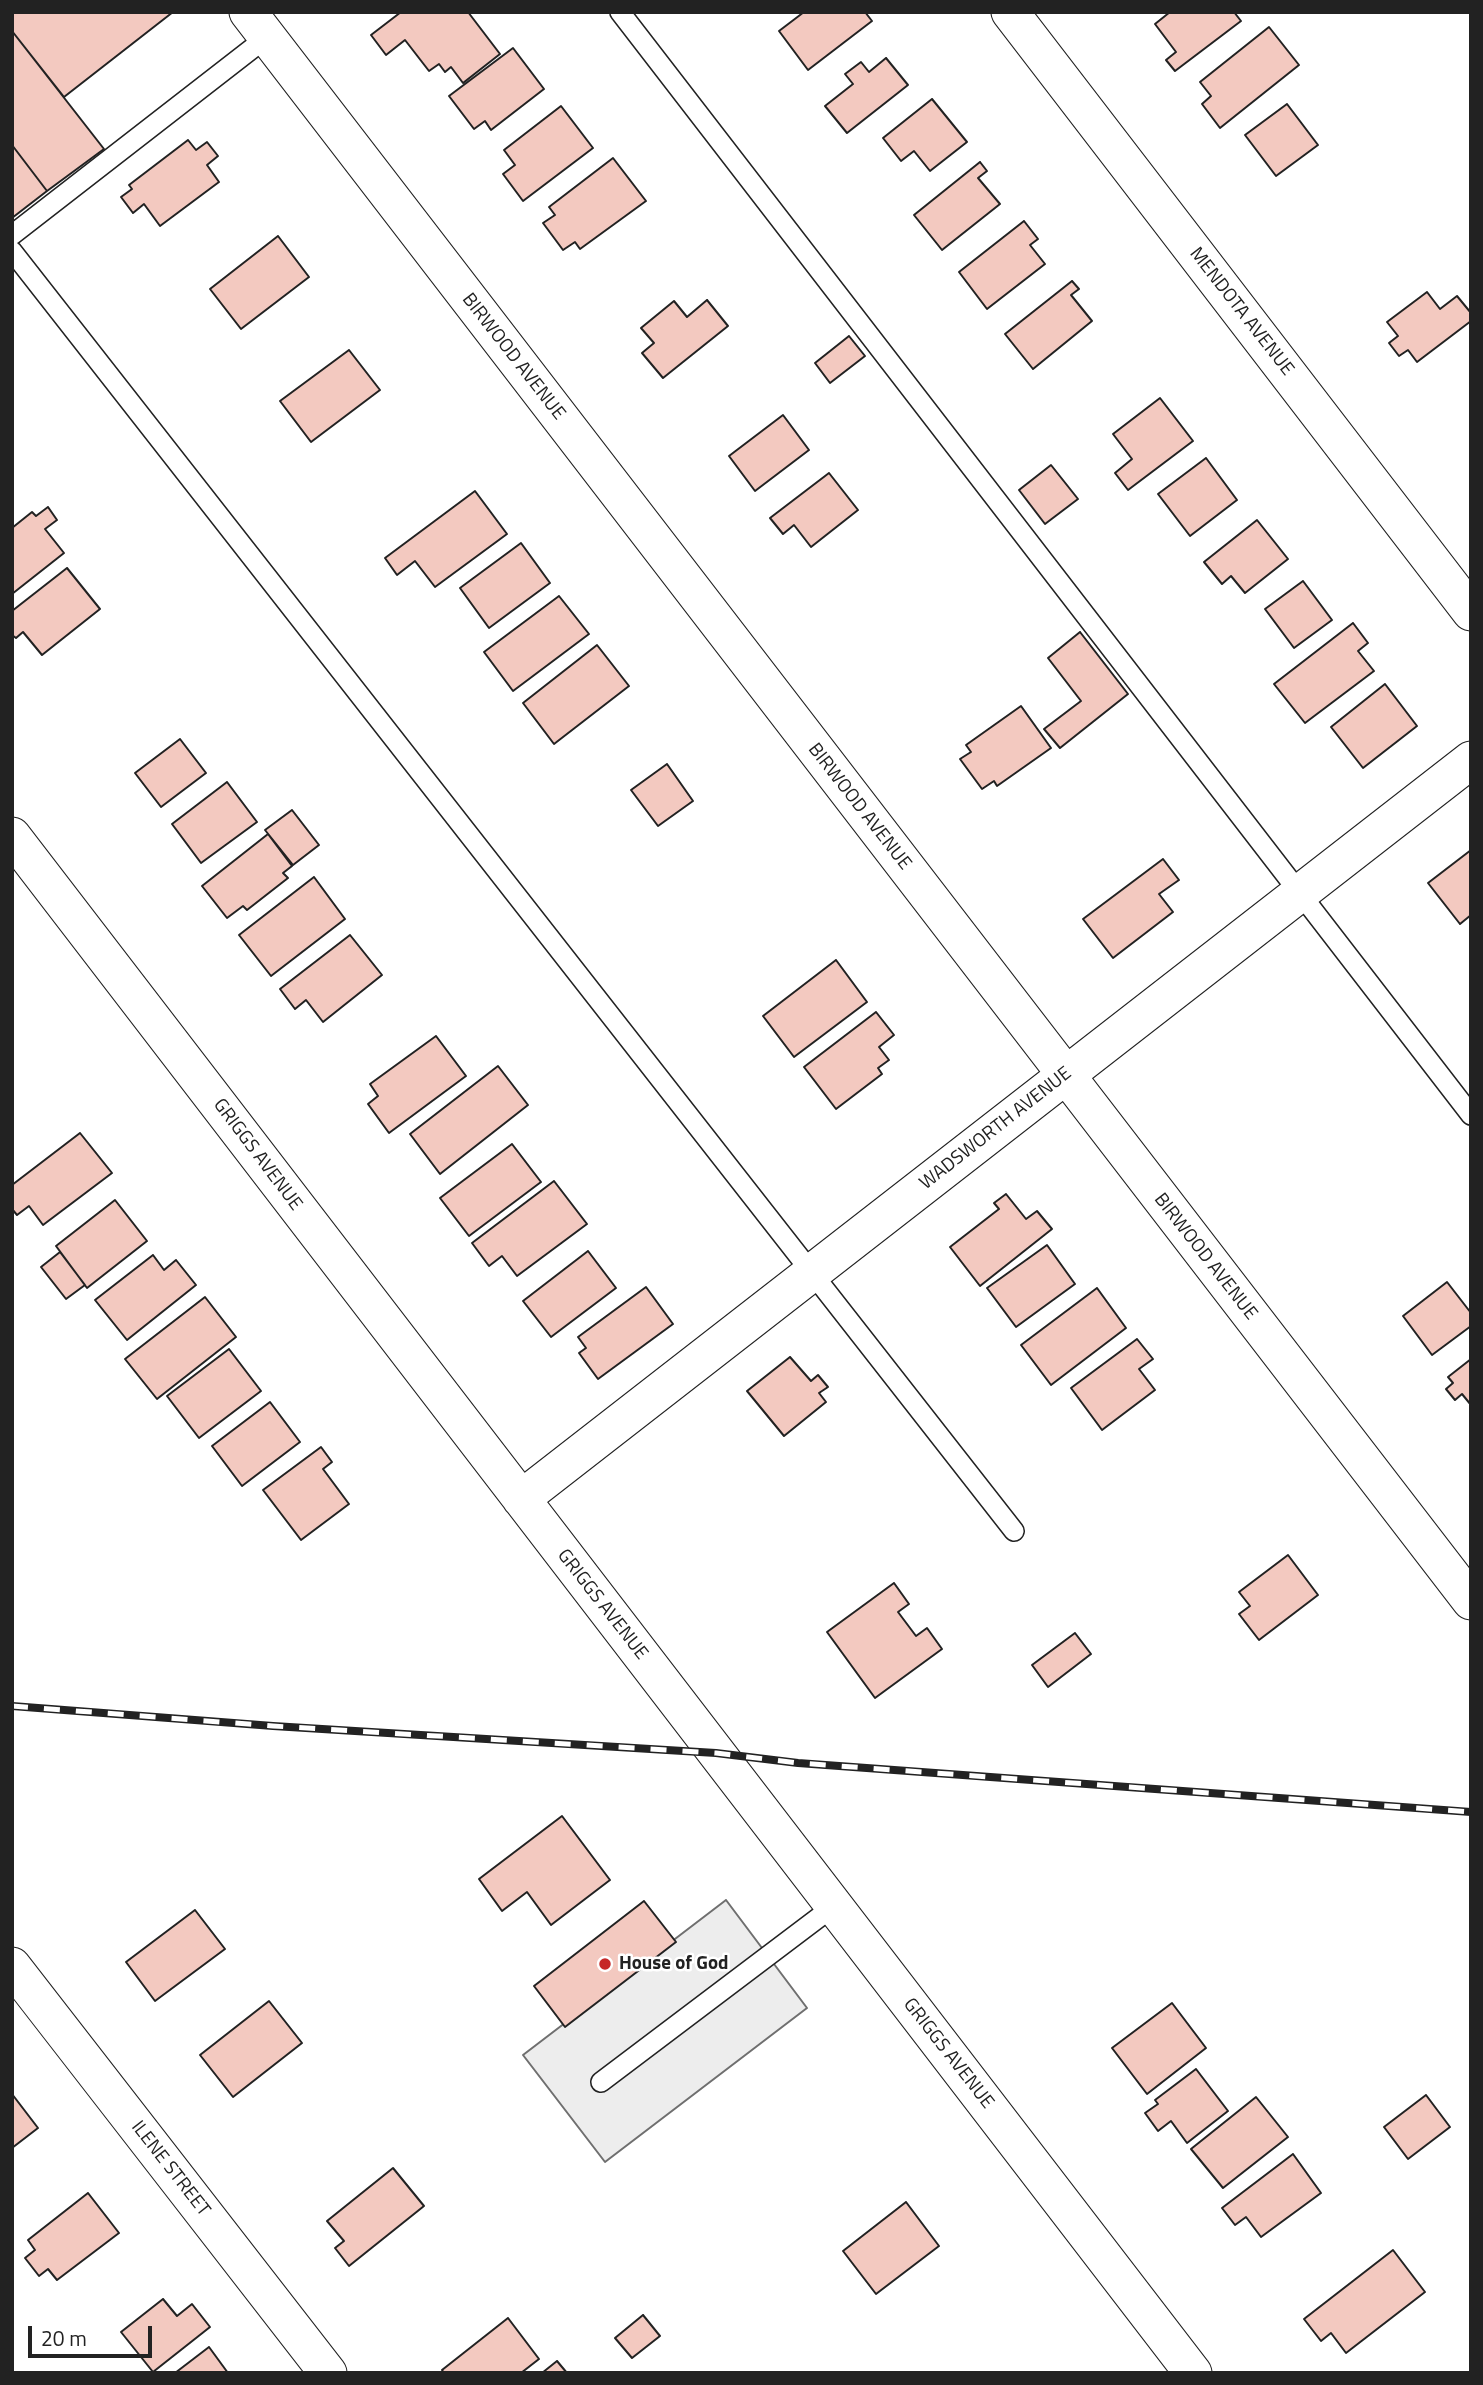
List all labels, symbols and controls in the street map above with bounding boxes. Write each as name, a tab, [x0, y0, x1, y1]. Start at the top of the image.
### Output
street label: MENDOTA AVENUE	[1184, 243, 1298, 381]
street label: BIRWOOD AVENUE	[456, 289, 570, 425]
street label: BIRWOOD AVENUE	[802, 739, 916, 875]
street label: WADSWORTH AVENUE	[916, 1063, 1076, 1195]
street label: GRIGGS AVENUE	[208, 1095, 306, 1215]
street label: BIRWOOD AVENUE	[1148, 1189, 1262, 1325]
street label: GRIGGS AVENUE	[552, 1545, 652, 1665]
place label: House of God	[619, 1953, 728, 1975]
marker: House of God	[597, 1956, 613, 1972]
street label: GRIGGS AVENUE	[898, 1994, 998, 2114]
street label: ILENE STREET	[126, 2117, 214, 2221]
scale bar	[32, 2312, 156, 2356]
text: 20 m	[41, 2322, 87, 2354]

